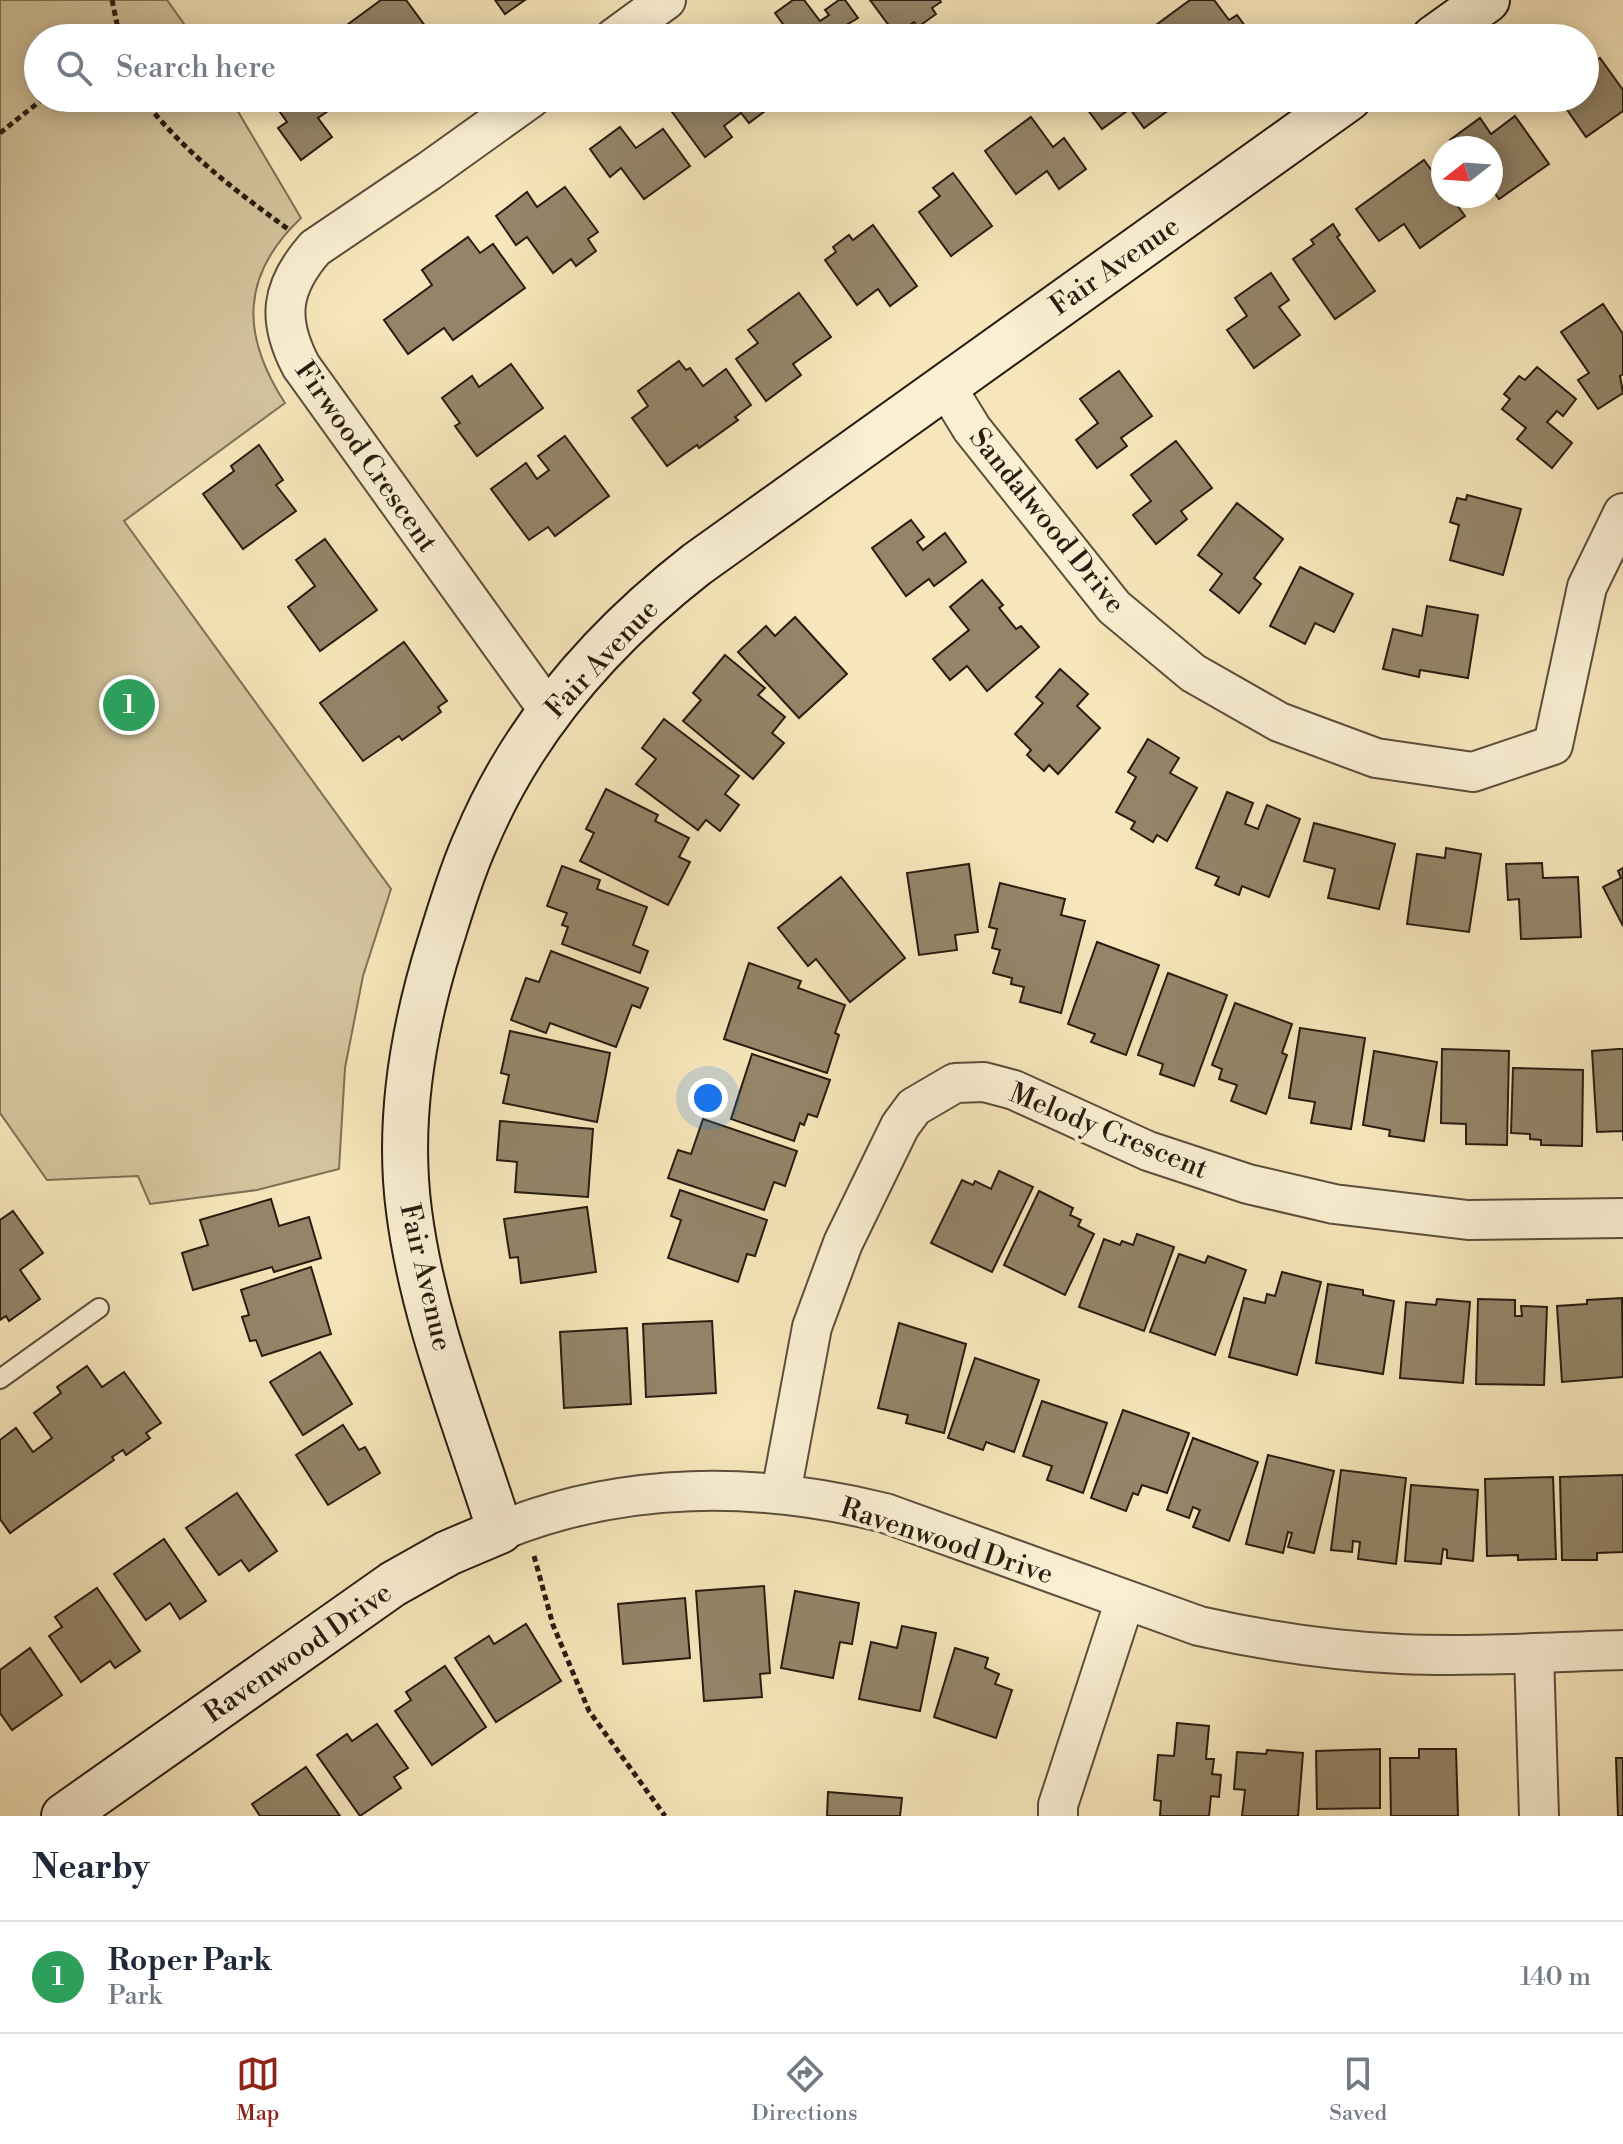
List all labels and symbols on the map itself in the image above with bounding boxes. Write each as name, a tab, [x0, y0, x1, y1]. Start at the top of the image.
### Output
north arrow	[1431, 136, 1503, 208]
street label: Fair Avenue	[1043, 209, 1186, 324]
street label: Firwood Crescent	[287, 355, 445, 559]
street label: Sandalwood Drive	[961, 421, 1132, 621]
street label: Fair Avenue	[538, 592, 666, 726]
pin: 1	[103, 675, 155, 735]
street label: Melody Crescent	[1004, 1076, 1213, 1187]
your location	[688, 1078, 728, 1118]
street label: Fair Avenue	[392, 1200, 459, 1354]
street label: Ravenwood Drive	[836, 1491, 1057, 1592]
street label: Ravenwood Drive	[197, 1575, 399, 1731]

